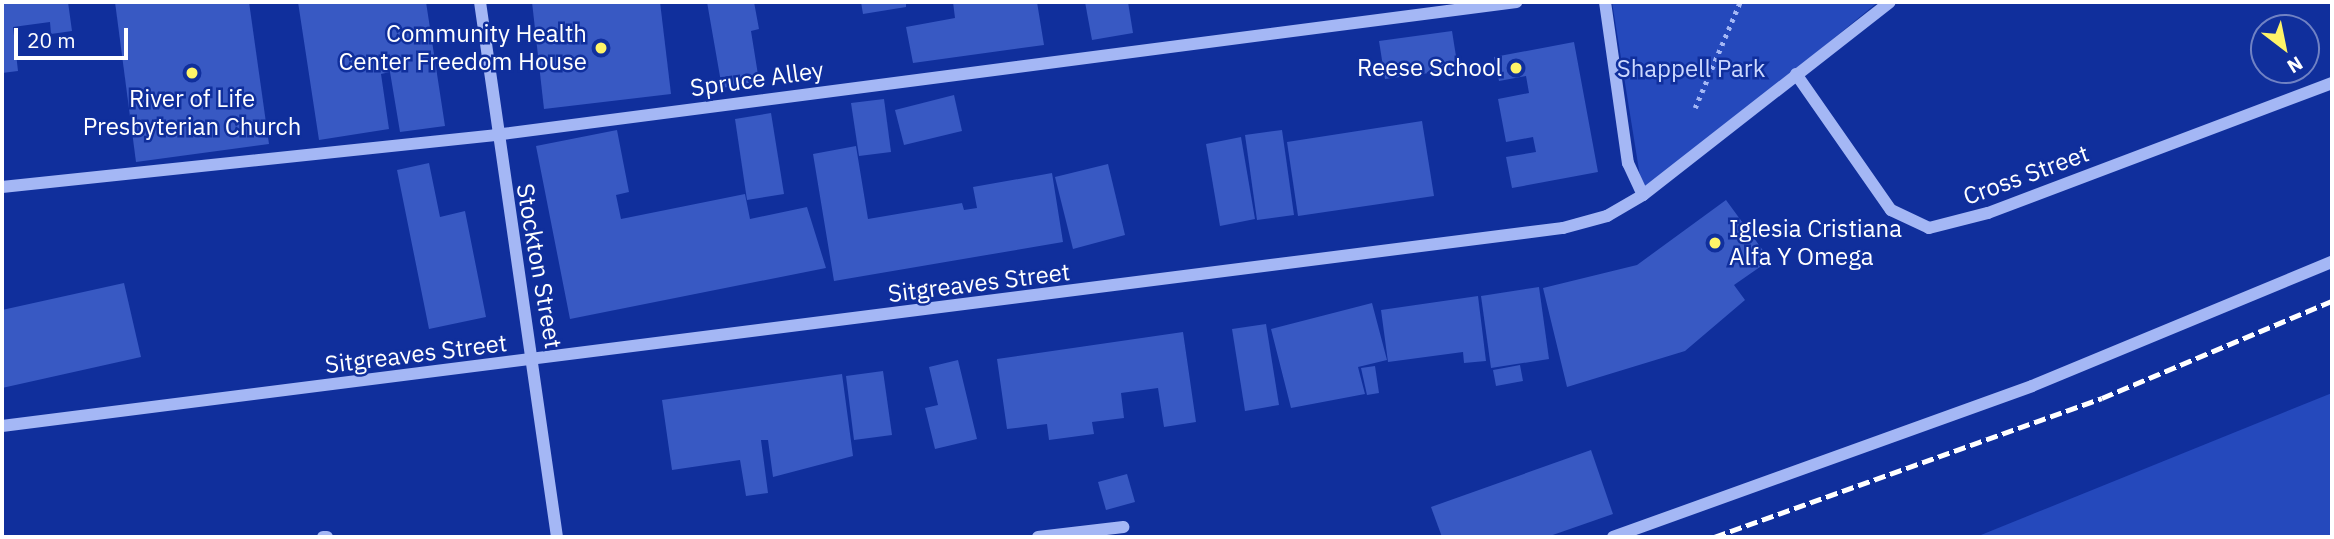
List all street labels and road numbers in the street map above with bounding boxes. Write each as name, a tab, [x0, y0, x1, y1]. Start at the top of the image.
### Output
street label: Spruce Alley	[688, 55, 826, 103]
street label: Cross Street	[1959, 139, 2093, 211]
street label: Stockton Street	[510, 181, 568, 351]
street label: Sitgreaves Street	[886, 258, 1072, 308]
street label: Sitgreaves Street	[323, 329, 509, 379]

